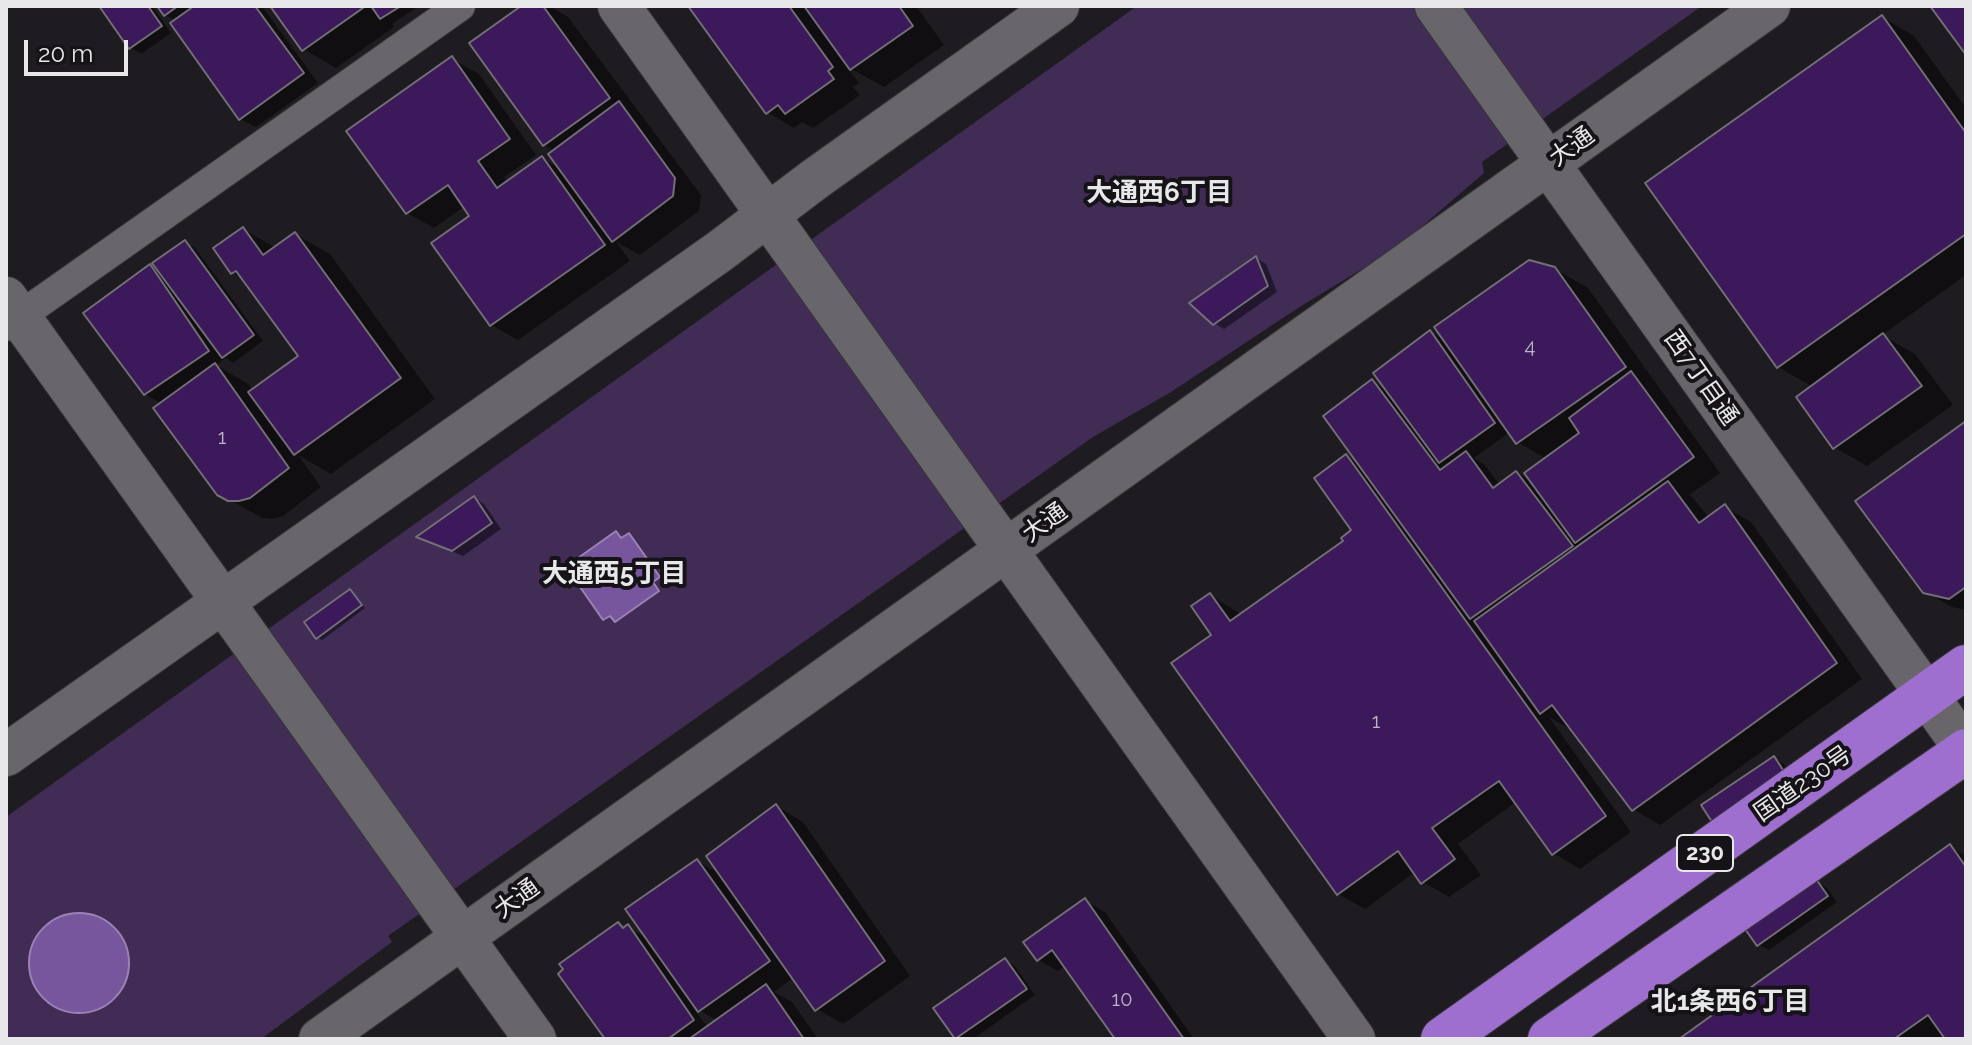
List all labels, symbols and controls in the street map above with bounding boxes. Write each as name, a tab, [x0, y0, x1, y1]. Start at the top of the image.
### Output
scale bar	[28, 24, 132, 74]
text: 20 m	[38, 39, 93, 68]
street label: 大通	[1544, 121, 1600, 173]
district label: 大通西6丁目	[1086, 177, 1232, 209]
street label: 西7丁目通	[1658, 325, 1744, 431]
house number: 4	[1525, 335, 1535, 359]
house number: 1	[218, 426, 226, 450]
street label: 大通	[1017, 497, 1073, 549]
district label: 大通西5丁目	[542, 558, 686, 590]
house number: 1	[1372, 710, 1380, 734]
street label: 国道230号	[1749, 740, 1857, 828]
road number: 230	[1677, 835, 1733, 871]
street label: 大通	[489, 873, 545, 925]
district label: 北1条西6丁目	[1651, 986, 1809, 1018]
house number: 10	[1112, 988, 1132, 1012]

